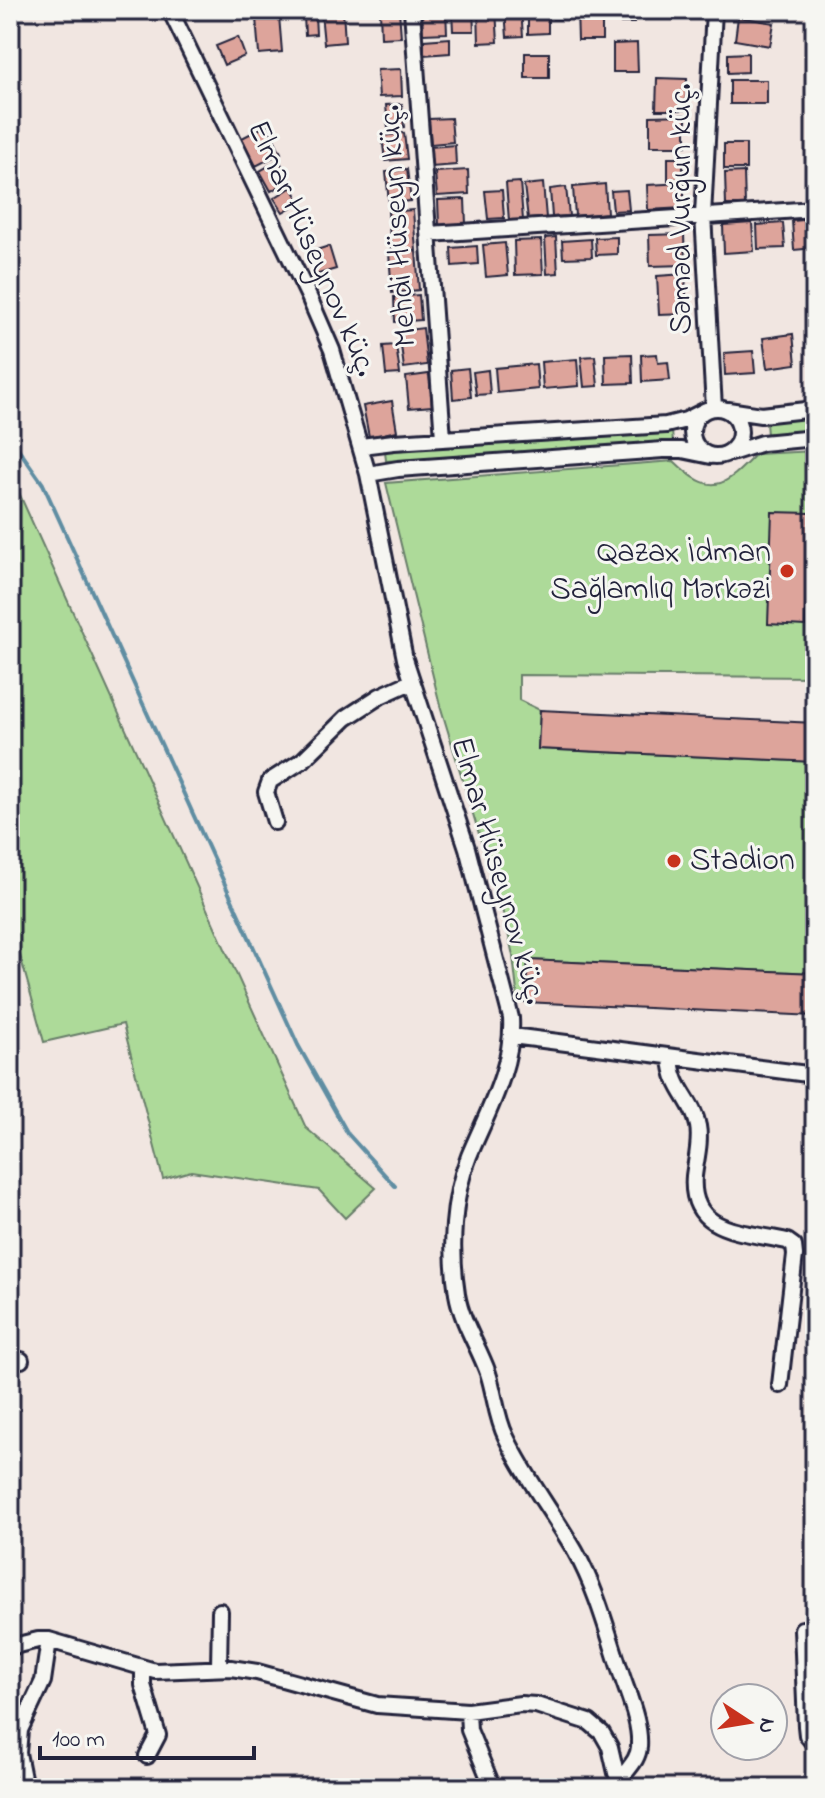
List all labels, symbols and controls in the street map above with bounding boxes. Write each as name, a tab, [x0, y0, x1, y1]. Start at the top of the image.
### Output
street label: Səməd Vurğun küç.	[659, 83, 707, 335]
street label: Mehdi Hüseyn küç.	[367, 103, 431, 349]
street label: Elmar Hüseynov küç.	[233, 113, 389, 385]
place label: Qazax İdman Sağlamlıq Mərkəzi	[550, 530, 771, 615]
marker: Qazax İdman Sağlamlıq Mərkəzi	[778, 562, 796, 580]
street label: Elmar Hüseynov küç.	[436, 732, 558, 1010]
place label: Stadion	[690, 838, 795, 885]
marker: Stadion	[665, 852, 683, 870]
north arrow	[709, 1682, 789, 1762]
scale bar	[40, 1710, 254, 1760]
text: N	[748, 1715, 783, 1736]
text: 100 m	[52, 1723, 105, 1758]

